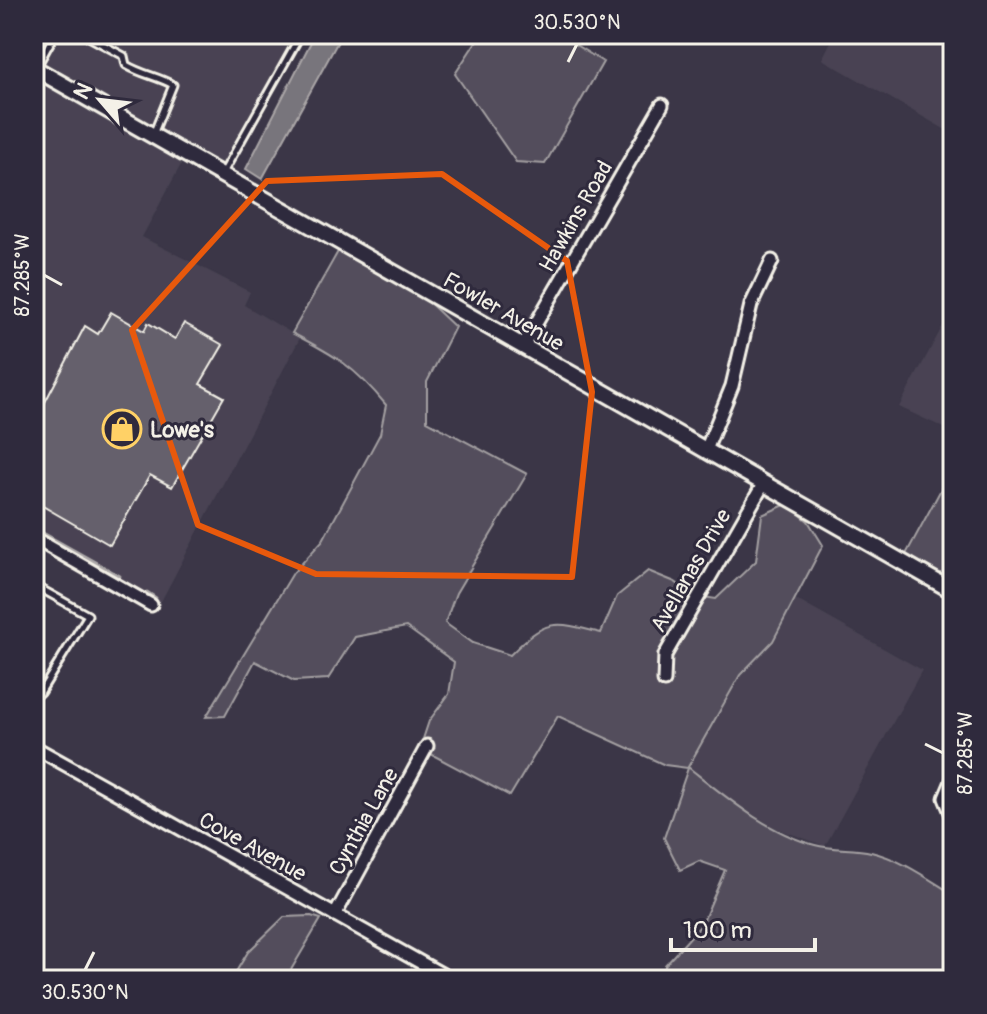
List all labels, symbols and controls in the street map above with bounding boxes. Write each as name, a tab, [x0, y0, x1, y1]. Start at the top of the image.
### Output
text: 30.530°N	[533, 10, 621, 35]
north arrow	[60, 60, 140, 140]
text: N	[67, 78, 99, 104]
street label: Hawkins Road	[533, 156, 619, 277]
text: 87.285°W	[10, 234, 35, 316]
street label: Fowler Avenue	[438, 266, 569, 358]
shop icon: Lowe's	[101, 408, 143, 450]
place label: Lowe's	[150, 416, 214, 444]
street label: Avellanas Drive	[644, 504, 738, 637]
text: 87.285°W	[953, 712, 978, 794]
street label: Cynthia Lane	[323, 763, 405, 880]
street label: Cove Avenue	[194, 806, 311, 888]
scale bar	[671, 902, 815, 952]
text: 100 m	[683, 916, 752, 945]
text: 30.530°N	[41, 980, 129, 1005]

